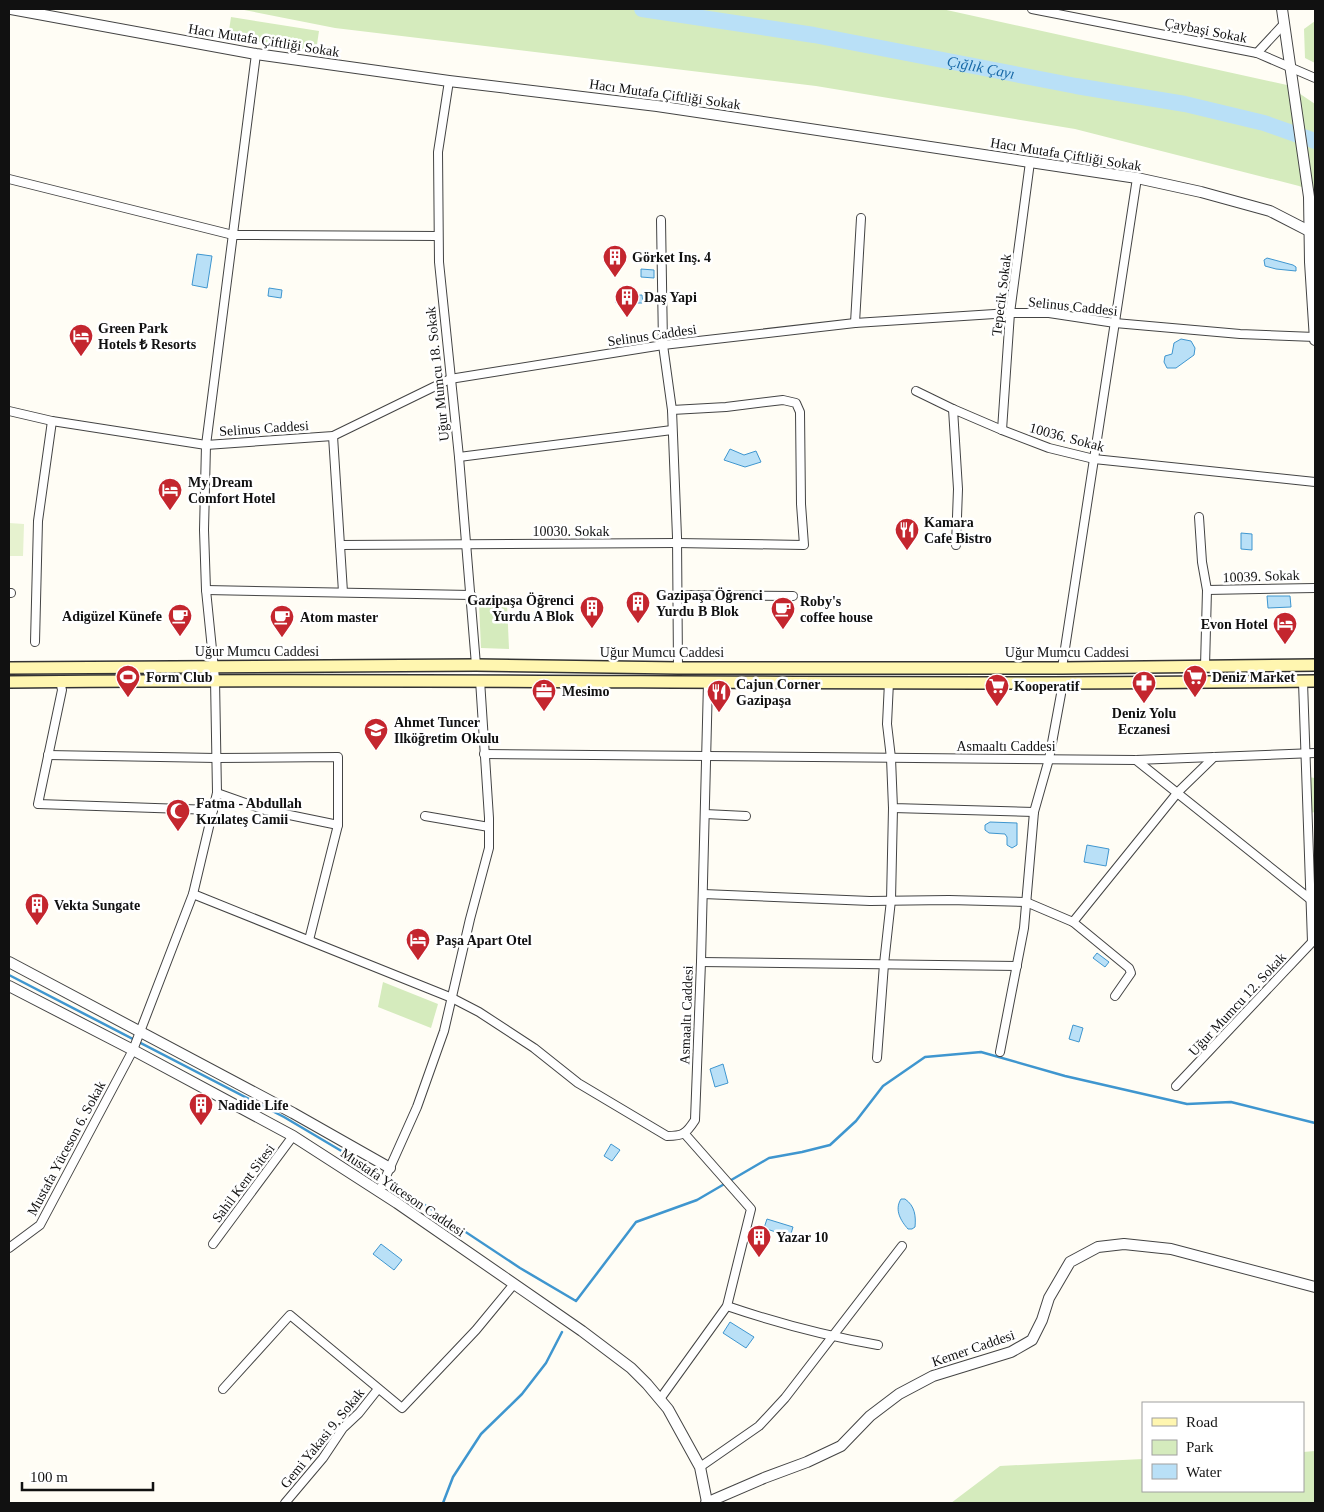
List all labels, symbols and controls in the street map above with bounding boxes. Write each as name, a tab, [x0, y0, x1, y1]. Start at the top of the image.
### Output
street label: Çaybaşi Sokak	[1163, 15, 1248, 46]
street label: Hacı Mutafa Çiftliği Sokak	[187, 21, 341, 60]
water label: Çığlık Çayı	[946, 53, 1016, 82]
street label: Hacı Mutafa Çiftliği Sokak	[588, 76, 742, 113]
street label: Hacı Mutafa Çiftliği Sokak	[989, 135, 1143, 174]
building icon: Görket Inş. 4	[602, 244, 628, 278]
place label: Görket Inş. 4	[632, 250, 711, 265]
street label: Tepecik Sokak	[989, 253, 1014, 337]
building icon: Daş Yapi	[614, 284, 640, 318]
place label: Daş Yapi	[644, 290, 697, 305]
street label: Selinus Caddesi	[1027, 294, 1119, 319]
street label: Uğur Mumcu 18. Sokak	[423, 306, 452, 442]
place label: Green Park Hotels ₺ Resorts	[98, 321, 197, 352]
street label: Selinus Caddesi	[607, 322, 698, 349]
hotel icon: Green Park Hotels ₺ Resorts	[68, 323, 94, 357]
street label: Selinus Caddesi	[219, 418, 309, 439]
street label: 10036. Sokak	[1028, 420, 1106, 455]
place label: My Dream Comfort Hotel	[188, 475, 276, 506]
hotel icon: My Dream Comfort Hotel	[157, 477, 183, 511]
place label: Kamara Cafe Bistro	[924, 515, 992, 546]
restaurant icon: Kamara Cafe Bistro	[894, 517, 920, 551]
street label: 10030. Sokak	[533, 524, 610, 539]
street label: 10039. Sokak	[1222, 568, 1300, 585]
place label: Gazipaşa Öğrenci Yurdu B Blok	[656, 587, 763, 619]
building icon: Gazipaşa Öğrenci Yurdu B Blok	[625, 590, 651, 624]
place label: Gazipaşa Öğrenci Yurdu A Blok	[467, 592, 574, 624]
place label: Roby's coffee house	[800, 594, 873, 625]
building icon: Gazipaşa Öğrenci Yurdu A Blok	[579, 595, 605, 629]
cafe icon: Roby's coffee house	[770, 596, 796, 630]
cafe icon: Adigüzel Künefe	[167, 603, 193, 637]
cafe icon: Atom master	[269, 604, 295, 638]
place label: Adigüzel Künefe	[62, 609, 162, 624]
place label: Atom master	[300, 610, 378, 625]
hotel icon: Evon Hotel	[1272, 611, 1298, 645]
place label: Evon Hotel	[1201, 617, 1268, 632]
street label: Uğur Mumcu Caddesi	[195, 644, 319, 659]
street label: Uğur Mumcu Caddesi	[600, 645, 724, 660]
street label: Uğur Mumcu Caddesi	[1005, 645, 1129, 660]
sports icon: Form Club	[115, 664, 141, 698]
supermarket icon: Deniz Market	[1182, 664, 1208, 698]
place label: Form Club	[146, 670, 213, 685]
pharmacy icon: Deniz Yolu Eczanesi	[1131, 670, 1157, 704]
place label: Deniz Market	[1212, 670, 1295, 685]
supermarket icon: Kooperatif	[984, 673, 1010, 707]
place label: Cajun Corner Gazipaşa	[736, 677, 820, 708]
office icon: Mesimo	[531, 678, 557, 712]
restaurant icon: Cajun Corner Gazipaşa	[706, 679, 732, 713]
place label: Kooperatif	[1014, 679, 1080, 694]
place label: Mesimo	[562, 684, 609, 699]
place label: Deniz Yolu Eczanesi	[1112, 706, 1176, 737]
place label: Ahmet Tuncer Ilköğretim Okulu	[394, 715, 499, 746]
school or university icon: Ahmet Tuncer Ilköğretim Okulu	[363, 717, 389, 751]
street label: Asmaaltı Caddesi	[956, 739, 1056, 754]
place label: Fatma - Abdullah Kızılateş Camii	[196, 796, 302, 827]
mosque icon: Fatma - Abdullah Kızılateş Camii	[165, 798, 191, 832]
building icon: Vekta Sungate	[24, 892, 50, 926]
place label: Vekta Sungate	[54, 898, 140, 913]
hotel icon: Paşa Apart Otel	[405, 927, 431, 961]
place label: Paşa Apart Otel	[436, 933, 532, 948]
street label: Uğur Mumcu 12. Sokak	[1186, 950, 1289, 1059]
street label: Asmaaltı Caddesi	[677, 965, 696, 1065]
street label: Mustafa Yüceson 6. Sokak	[25, 1078, 108, 1218]
building icon: Nadide Life	[188, 1092, 214, 1126]
place label: Nadide Life	[218, 1098, 288, 1113]
street label: Sahil Kent Sitesi	[209, 1141, 278, 1225]
street label: Mustafa Yüceson Caddesi	[338, 1145, 468, 1240]
building icon: Yazar 10	[746, 1224, 772, 1258]
place label: Yazar 10	[776, 1230, 828, 1245]
street label: Kemer Caddesi	[930, 1327, 1017, 1370]
street label: Gemi Yakasi 9. Sokak	[278, 1385, 367, 1491]
legend	[1142, 1402, 1304, 1492]
text: Road	[1186, 1414, 1218, 1430]
text: Park	[1186, 1439, 1214, 1455]
scale bar	[22, 1460, 154, 1492]
text: Water	[1186, 1464, 1221, 1480]
text: 100 m	[30, 1469, 68, 1485]

